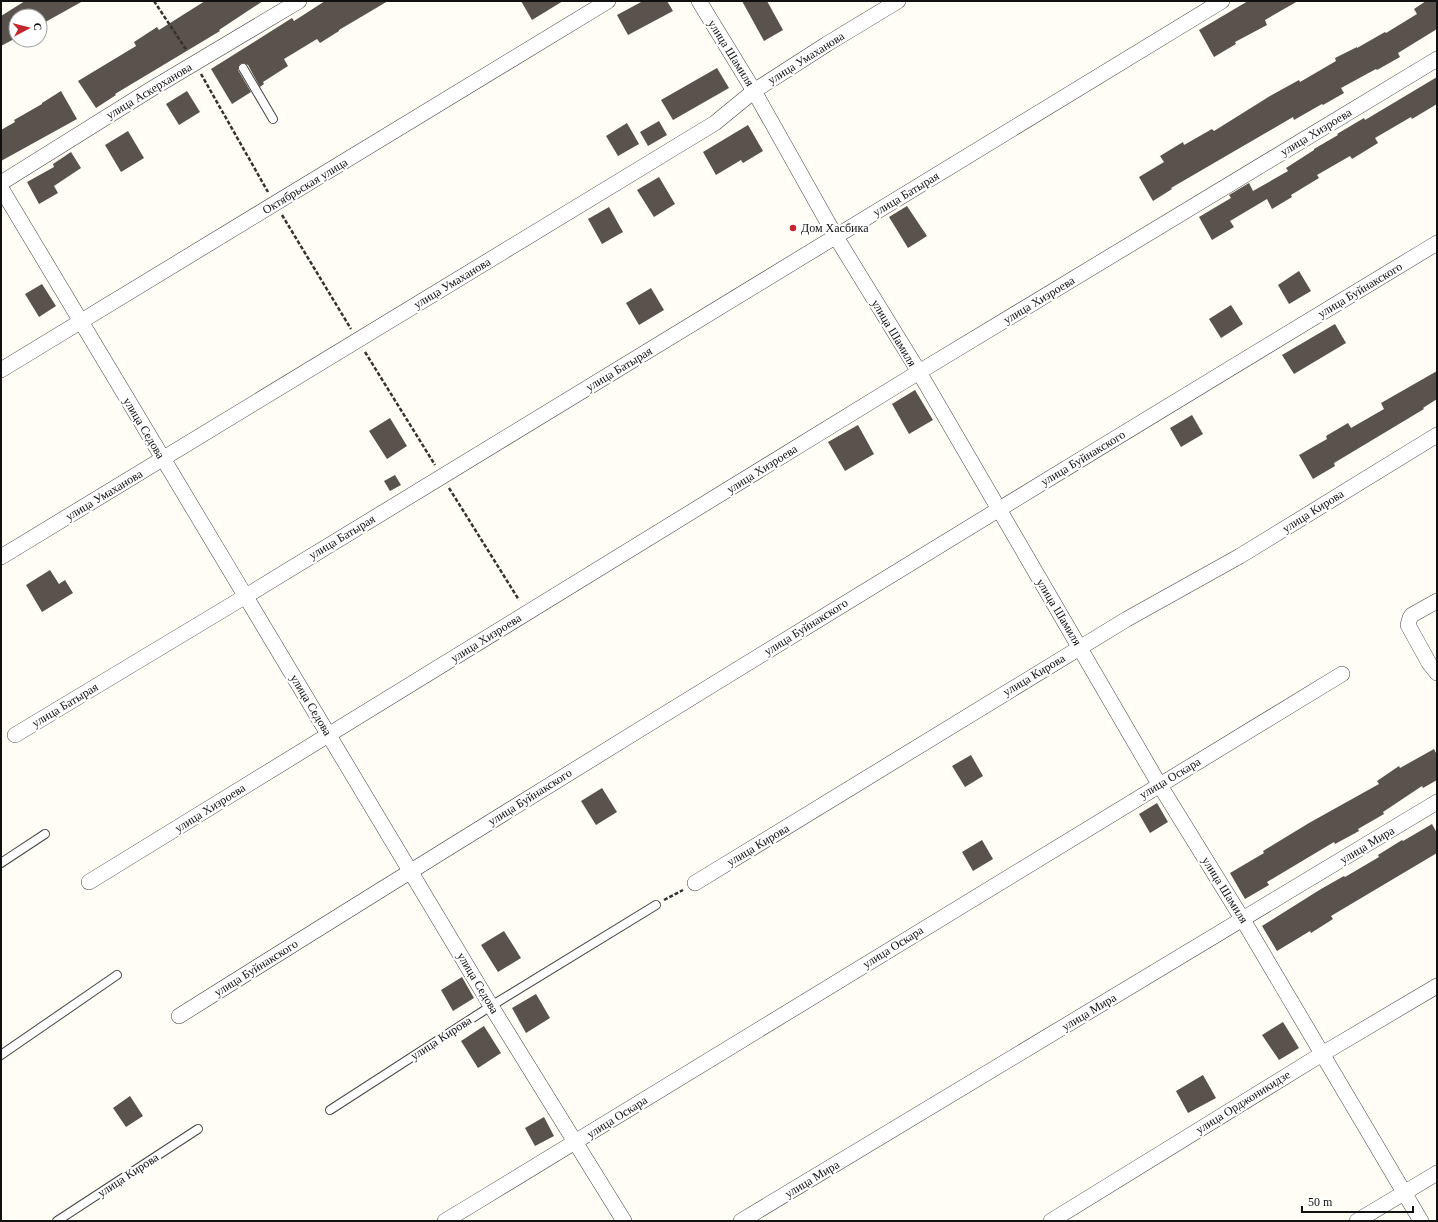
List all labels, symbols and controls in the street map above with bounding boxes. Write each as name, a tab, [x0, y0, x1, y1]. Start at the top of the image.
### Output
north arrow	[8, 8, 48, 48]
street label: улица Шамиля	[705, 17, 757, 89]
text: С	[31, 22, 44, 32]
street label: улица Умаханова	[765, 29, 847, 87]
street label: улица Аскерханова	[104, 60, 195, 122]
street label: улица Хизроева	[1278, 105, 1355, 159]
street label: Октябрьская улица	[260, 155, 351, 217]
street label: улица Батырая	[870, 169, 942, 219]
place label: Дом Хасбика	[801, 221, 869, 235]
marker: Дом Хасбика	[788, 223, 798, 233]
street label: улица Умаханова	[411, 254, 494, 311]
street label: улица Буйнакского	[1315, 259, 1405, 321]
street label: улица Хизроева	[1001, 273, 1078, 327]
street label: улица Шамиля	[869, 297, 920, 369]
street label: улица Батырая	[583, 344, 655, 394]
street label: улица Седова	[120, 395, 168, 462]
street label: улица Буйнакского	[1038, 427, 1128, 489]
street label: улица Хизроева	[724, 441, 801, 496]
street label: улица Умаханова	[63, 466, 146, 523]
street label: улица Кирова	[1280, 486, 1347, 535]
street label: улица Батырая	[306, 512, 378, 562]
street label: улица Шамиля	[1034, 576, 1085, 648]
street label: улица Буйнакского	[762, 596, 850, 658]
street label: улица Хизроева	[448, 610, 525, 665]
street label: улица Кирова	[1000, 651, 1068, 699]
street label: улица Седова	[287, 672, 335, 739]
street label: улица Батырая	[29, 680, 101, 730]
street label: улица Оскара	[1137, 754, 1204, 802]
street label: улица Буйнакского	[486, 766, 574, 828]
street label: улица Хизроева	[172, 780, 249, 835]
street label: улица Кирова	[724, 821, 792, 869]
street label: улица Мира	[1337, 823, 1397, 867]
street label: улица Шамиля	[1199, 854, 1251, 926]
street label: улица Оскара	[860, 922, 927, 971]
street label: улица Буйнакского	[212, 937, 300, 999]
street label: улица Седова	[454, 950, 502, 1017]
street label: улица Мира	[1059, 990, 1119, 1034]
street label: улица Кирова	[408, 1013, 475, 1063]
street label: улица Орджоникидзе	[1193, 1067, 1293, 1137]
street label: улица Оскара	[584, 1092, 651, 1141]
street label: улица Кирова	[95, 1150, 162, 1200]
street label: улица Мира	[782, 1157, 842, 1201]
scale bar	[1302, 1188, 1413, 1214]
text: 50 m	[1308, 1195, 1333, 1209]

